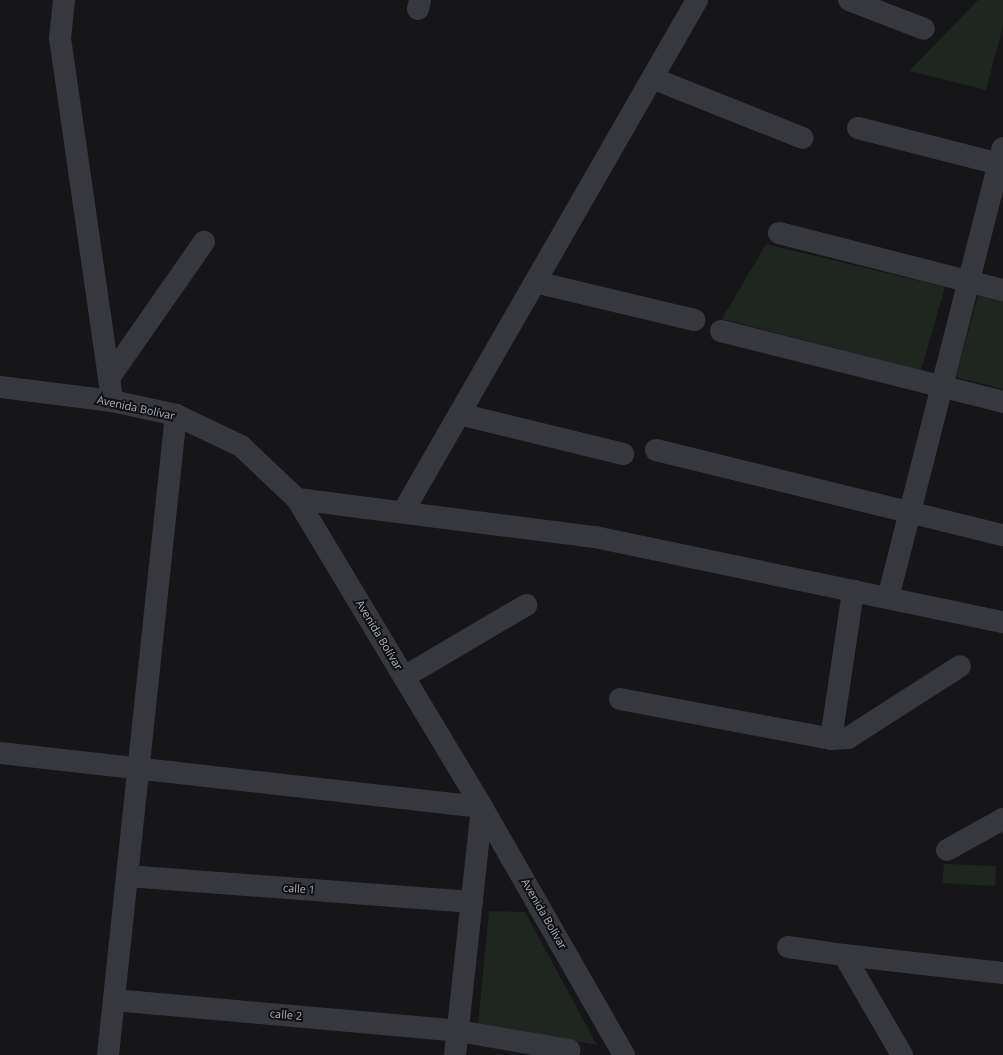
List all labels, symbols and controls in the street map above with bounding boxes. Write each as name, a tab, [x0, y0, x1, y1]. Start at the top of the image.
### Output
street label: Avenida Bolívar	[96, 393, 176, 423]
street label: Avenida Bolívar	[353, 598, 405, 672]
street label: Avenida Bolívar	[518, 876, 570, 952]
street label: calle 1	[282, 881, 316, 897]
street label: calle 2	[269, 1007, 303, 1023]

